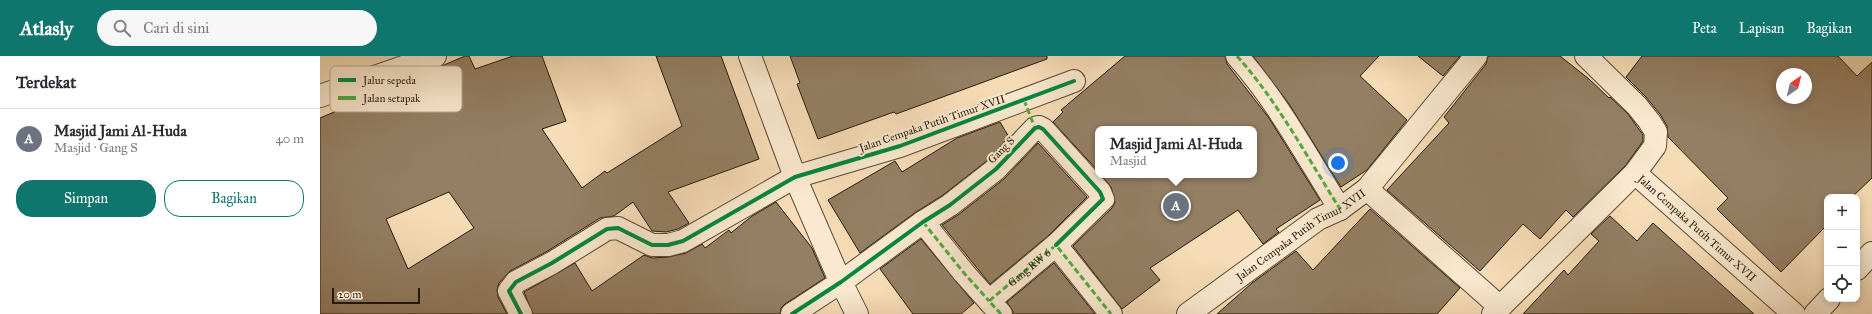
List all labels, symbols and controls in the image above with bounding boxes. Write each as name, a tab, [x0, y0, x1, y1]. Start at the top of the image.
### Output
search box	[97, 10, 377, 46]
text: Atlasly	[20, 17, 73, 40]
icon: search	[111, 17, 133, 39]
text: Cari di sini	[143, 19, 209, 37]
text: Peta	[1692, 20, 1717, 37]
text: Lapisan	[1739, 20, 1784, 37]
text: Bagikan	[1806, 20, 1852, 37]
legend	[330, 66, 462, 112]
north arrow	[1776, 68, 1812, 104]
text: Terdekat	[16, 72, 76, 93]
text: Jalur sepeda	[362, 74, 416, 88]
text: Jalan setapak	[362, 92, 421, 106]
street label: Jalan Cempaka Putih Timur XVII	[856, 92, 1007, 156]
text: Masjid Jami Al-Huda	[54, 122, 187, 140]
popup	[1095, 126, 1257, 178]
text: A	[25, 131, 33, 147]
text: 40 m	[275, 131, 304, 147]
street label: Gang S	[985, 134, 1017, 166]
text: Masjid Jami Al-Huda	[1110, 135, 1242, 153]
text: Masjid · Gang S	[54, 140, 138, 156]
text: Masjid	[1110, 153, 1146, 169]
your location	[1328, 153, 1348, 173]
street label: Jalan Cempaka Putih Timur XVII	[1633, 172, 1759, 285]
button: Simpan	[16, 180, 156, 217]
button: Bagikan	[164, 180, 304, 217]
street label: Jalan Cempaka Putih Timur XVII	[1233, 186, 1368, 285]
pin: A	[1163, 191, 1189, 221]
map controls	[1824, 194, 1860, 302]
button: +	[1824, 194, 1860, 230]
button: −	[1824, 230, 1860, 266]
street label: Gang RW 6	[1005, 246, 1054, 289]
button: locate	[1824, 266, 1860, 302]
scale bar	[332, 286, 420, 305]
text: 20 m	[338, 288, 361, 301]

